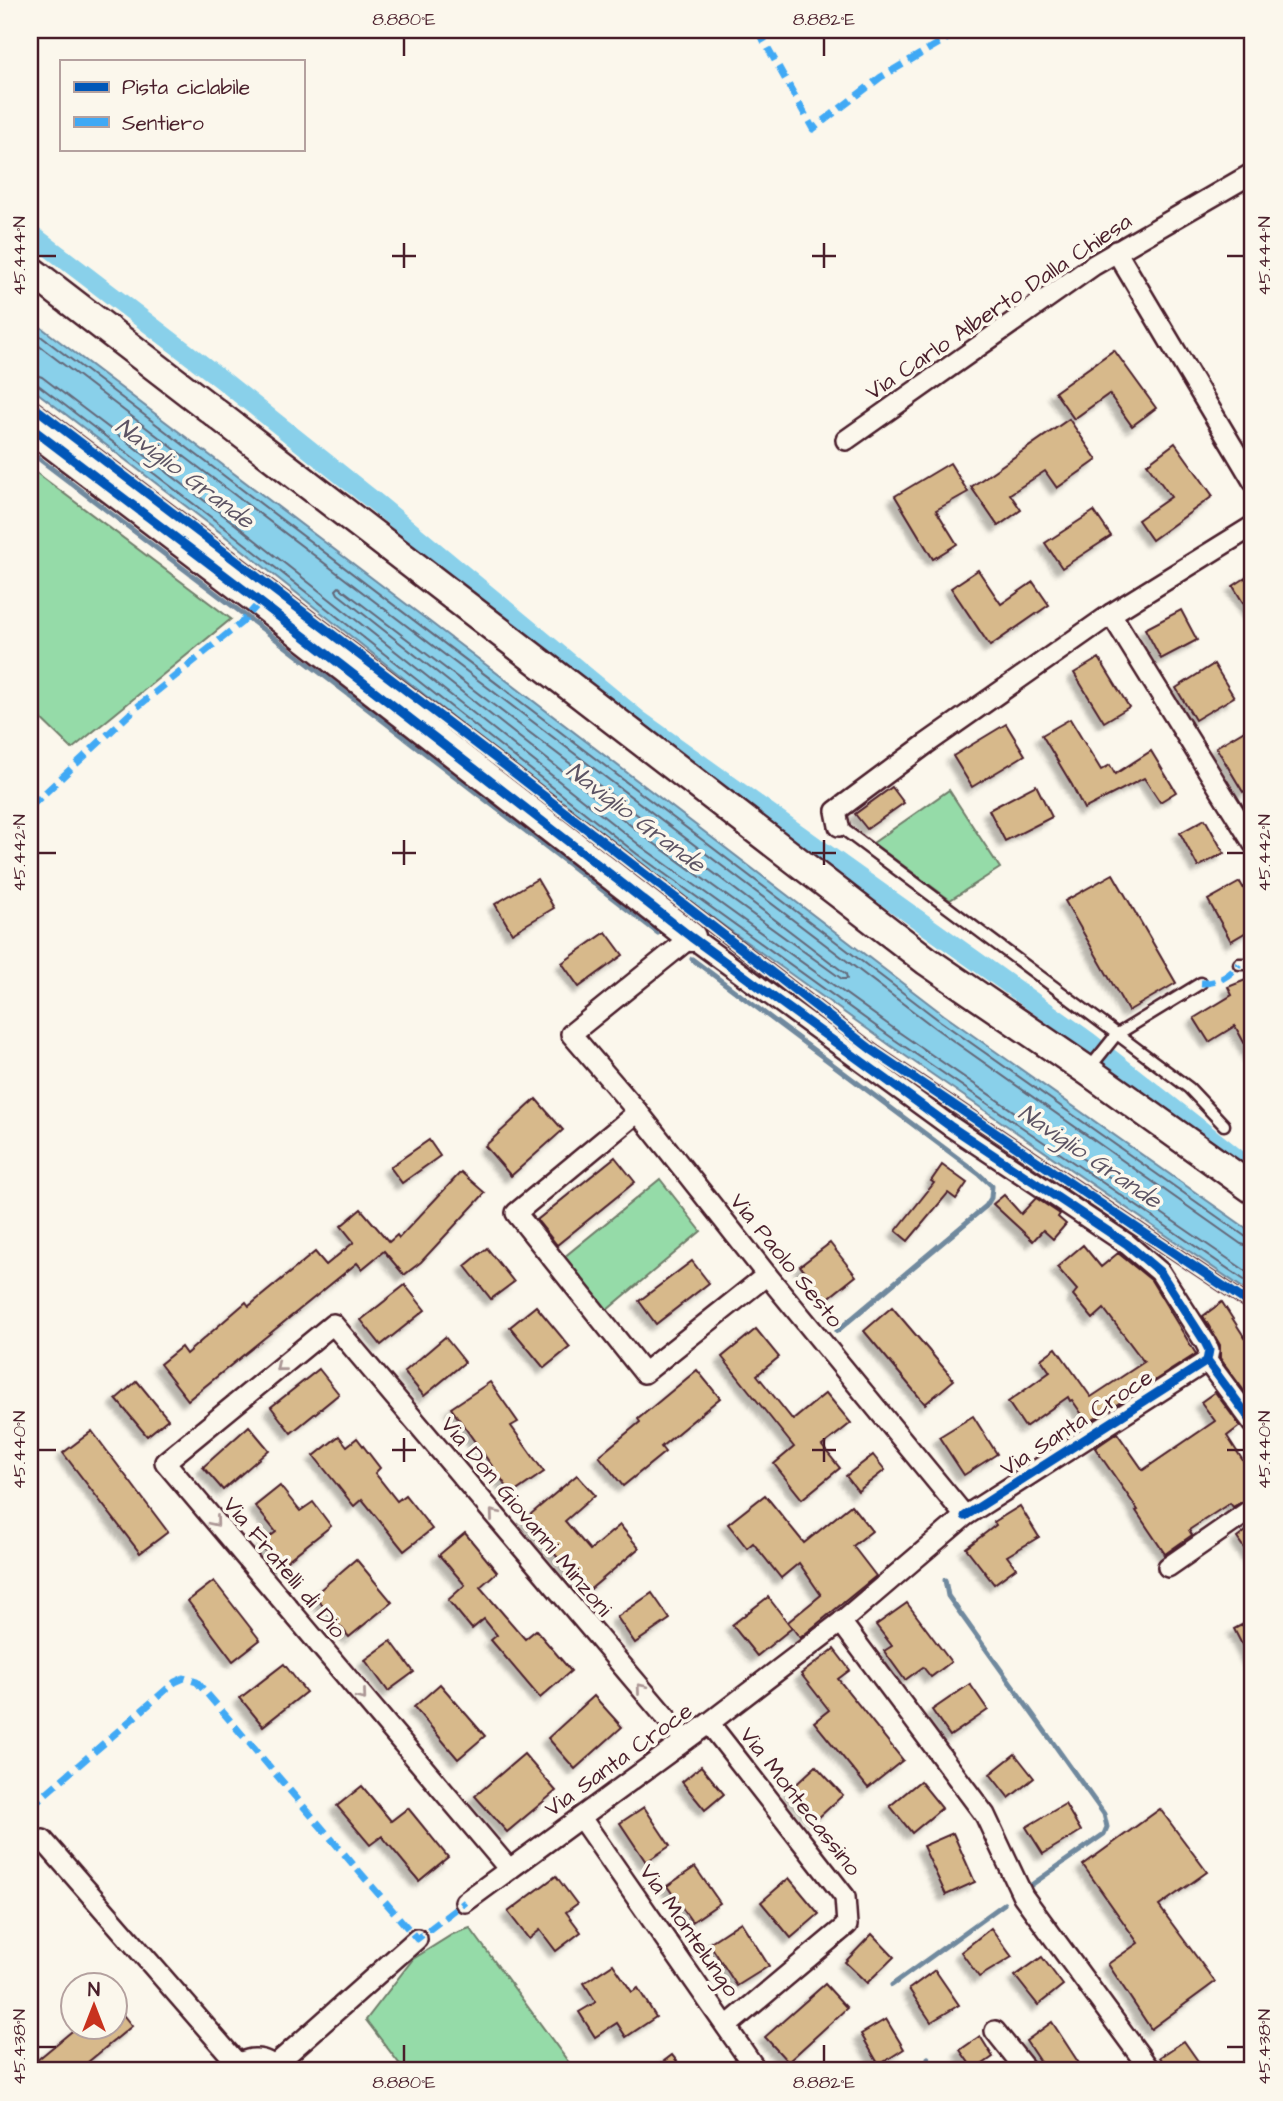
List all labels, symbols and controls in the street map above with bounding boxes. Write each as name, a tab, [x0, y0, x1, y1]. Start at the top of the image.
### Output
text: 8.880°E	[372, 7, 436, 32]
text: 8.882°E	[793, 7, 856, 32]
legend	[60, 60, 304, 150]
text: Pista ciclabile	[122, 73, 250, 102]
text: Sentiero	[122, 109, 204, 138]
street label: Via Carlo Alberto Dalla Chiesa	[859, 205, 1138, 408]
text: 45.444°N	[7, 216, 32, 296]
text: 45.444°N	[1252, 216, 1277, 296]
water label: Naviglio Grande	[107, 410, 262, 539]
water label: Naviglio Grande	[558, 754, 713, 883]
text: 45.442°N	[7, 814, 32, 892]
text: 45.442°N	[1252, 814, 1277, 892]
water label: Naviglio Grande	[1011, 1096, 1168, 1219]
street label: Via Paolo Sesto	[722, 1186, 851, 1335]
one-way arrow	[275, 1359, 288, 1372]
street label: Via Santa Croce	[994, 1362, 1159, 1484]
street label: Via Don Giovanni Minzoni	[433, 1410, 620, 1624]
text: 45.440°N	[7, 1411, 32, 1489]
text: 45.440°N	[1252, 1411, 1277, 1489]
street label: Via Fratelli di Dio	[215, 1490, 353, 1646]
one-way arrow	[490, 1509, 502, 1522]
one-way arrow	[207, 1514, 220, 1527]
one-way arrow	[637, 1683, 649, 1696]
one-way arrow	[354, 1687, 366, 1700]
street label: Via Santa Croce	[538, 1695, 699, 1824]
street label: Via Montecassino	[732, 1720, 869, 1883]
street label: Via Montelungo	[631, 1858, 747, 2004]
north arrow	[60, 1972, 130, 2042]
text: N	[88, 1977, 100, 2004]
text: 45.438°N	[7, 2009, 32, 2085]
text: 45.438°N	[1252, 2009, 1277, 2085]
text: 8.880°E	[372, 2070, 436, 2095]
text: 8.882°E	[793, 2070, 856, 2095]

